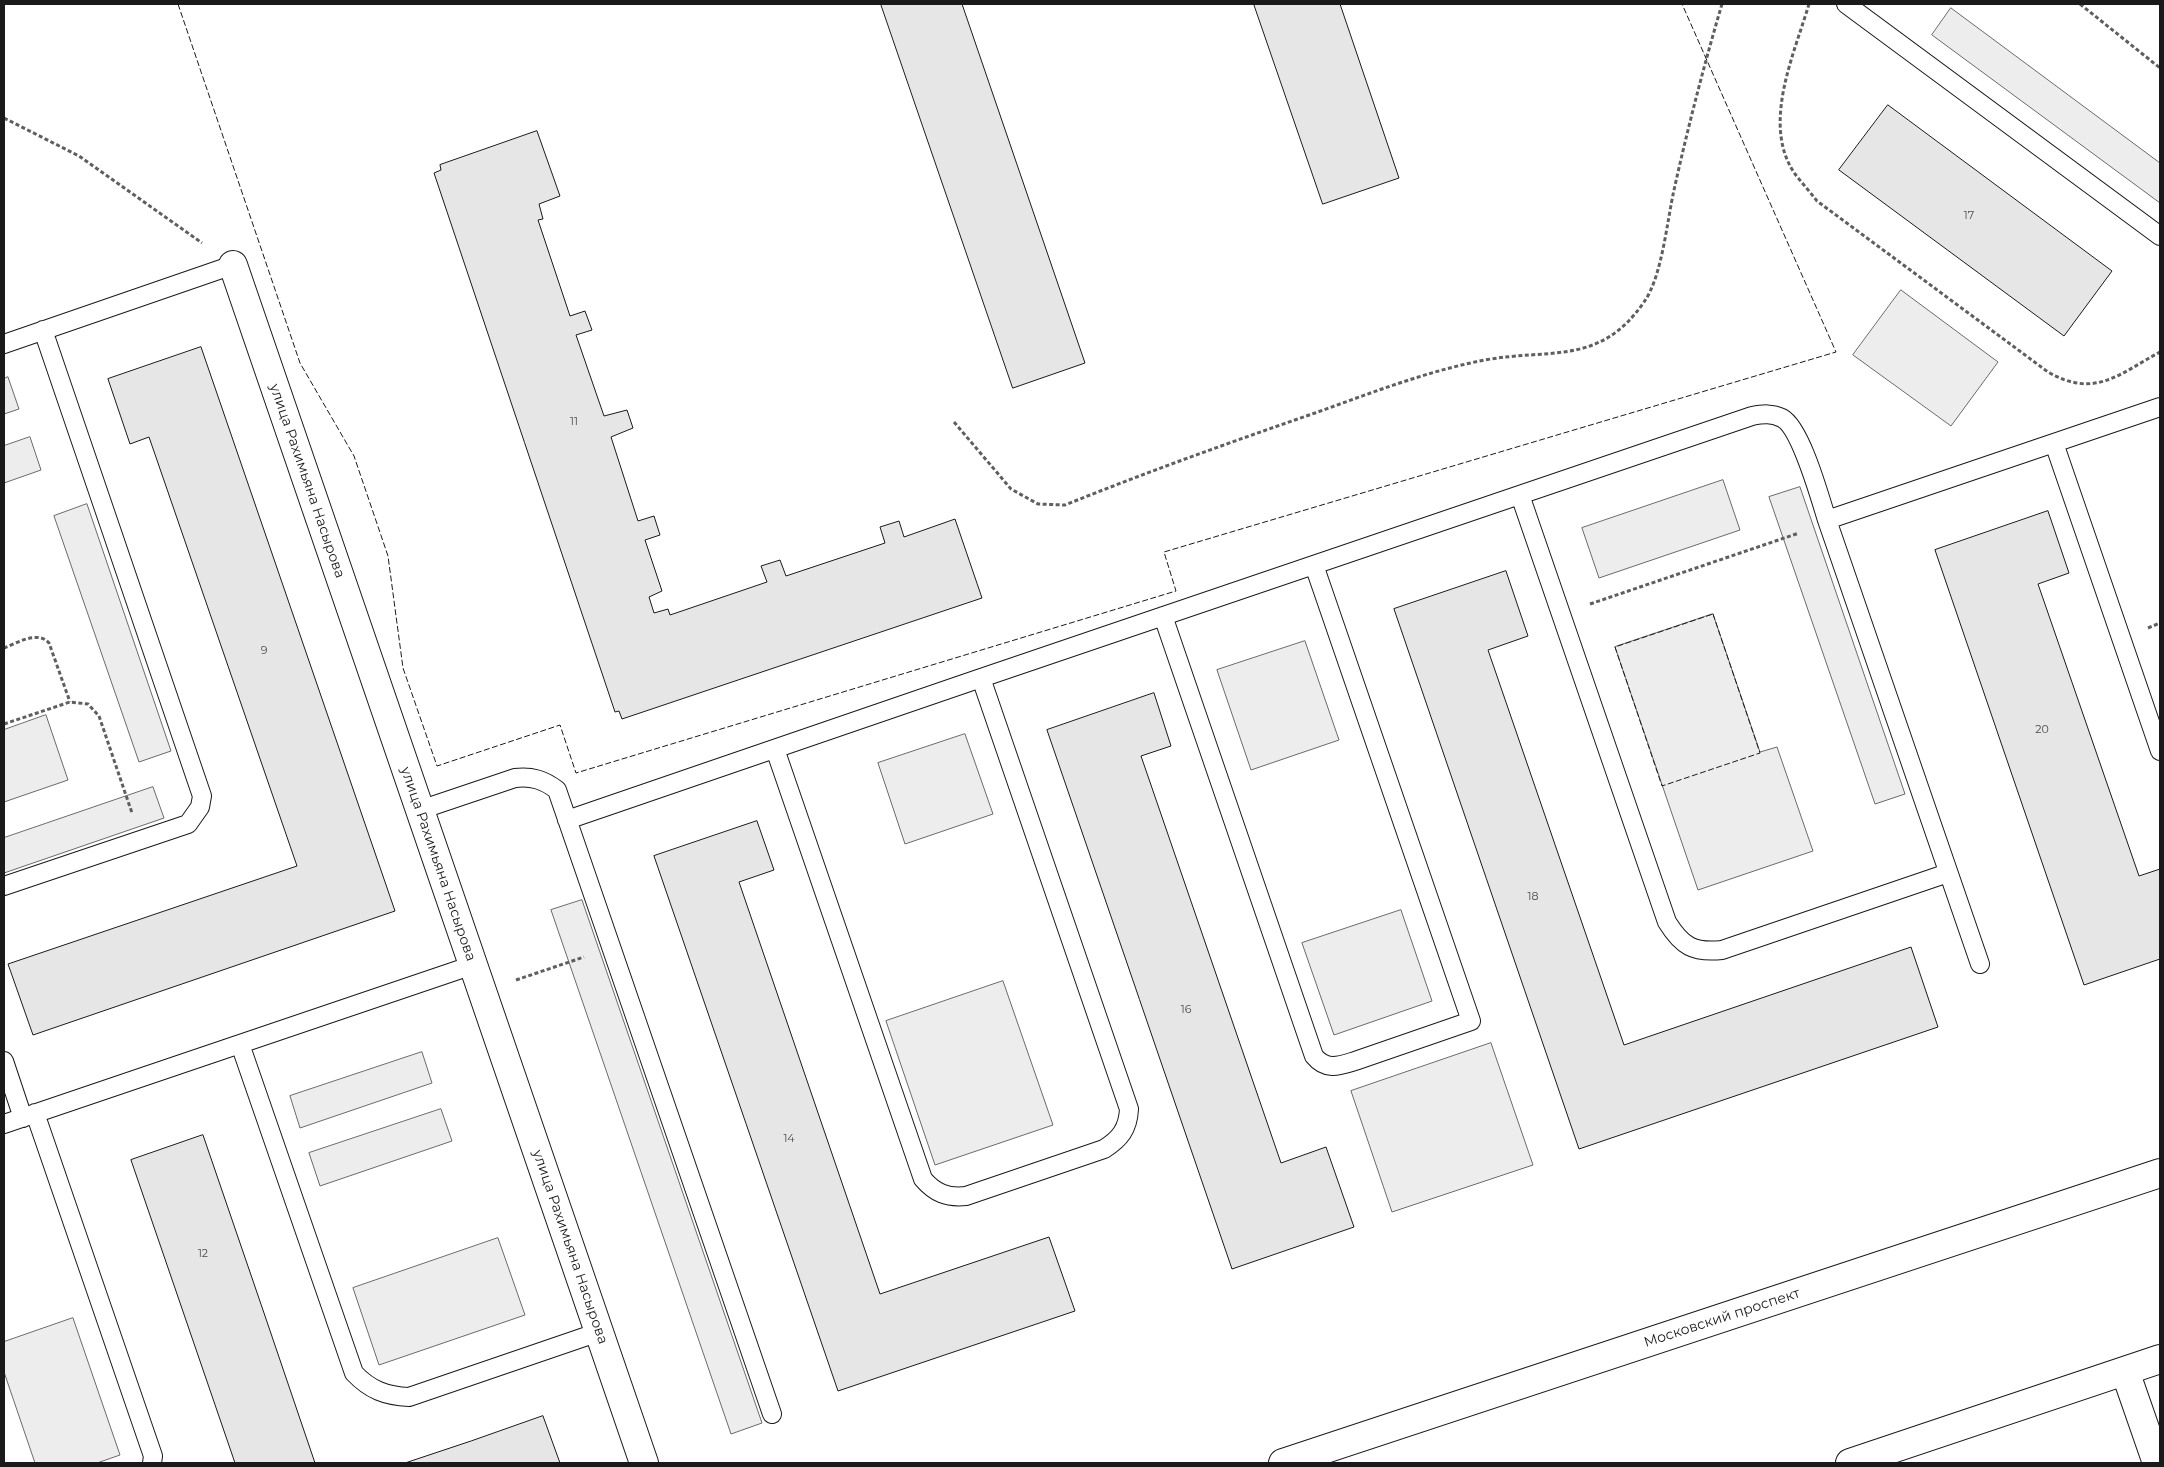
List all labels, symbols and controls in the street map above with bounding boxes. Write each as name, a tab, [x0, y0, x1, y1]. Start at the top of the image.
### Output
house number: 17	[1964, 209, 1974, 223]
street label: улица Рахимьяна Насырова	[266, 382, 348, 580]
house number: 11	[570, 415, 578, 429]
house number: 9	[261, 644, 267, 658]
house number: 20	[2035, 723, 2049, 737]
street label: улица Рахимьяна Насырова	[397, 765, 479, 963]
house number: 18	[1528, 890, 1538, 904]
house number: 16	[1181, 1003, 1191, 1017]
house number: 14	[783, 1132, 795, 1146]
street label: улица Рахимьяна Насырова	[529, 1148, 611, 1346]
house number: 12	[198, 1247, 208, 1261]
street label: Московский проспект	[1642, 1285, 1802, 1351]

